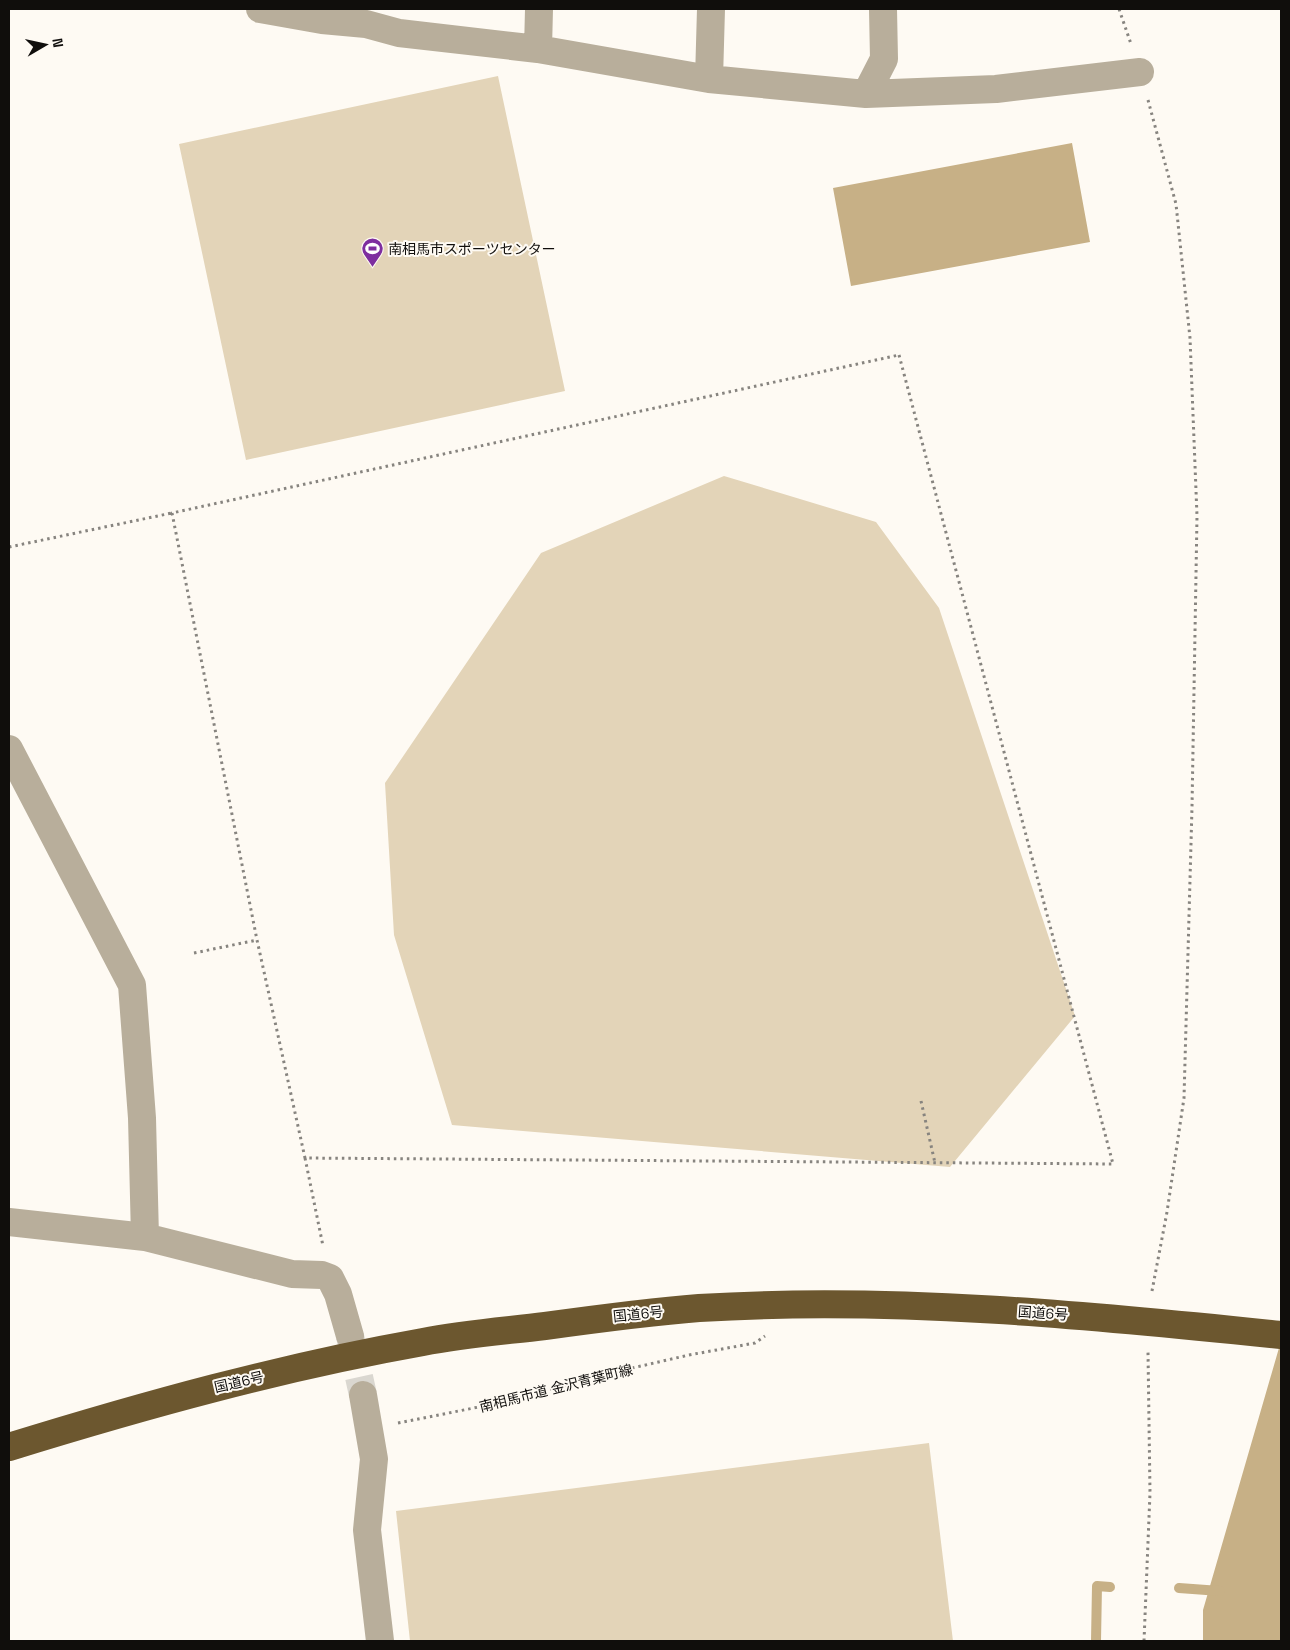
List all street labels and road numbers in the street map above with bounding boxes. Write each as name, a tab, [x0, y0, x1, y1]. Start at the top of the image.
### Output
street label: 国道6号	[612, 1302, 664, 1326]
street label: 国道6号	[1017, 1302, 1069, 1324]
street label: 南相馬市道 金沢青葉町線	[477, 1360, 635, 1416]
street label: 国道6号	[212, 1368, 266, 1396]

